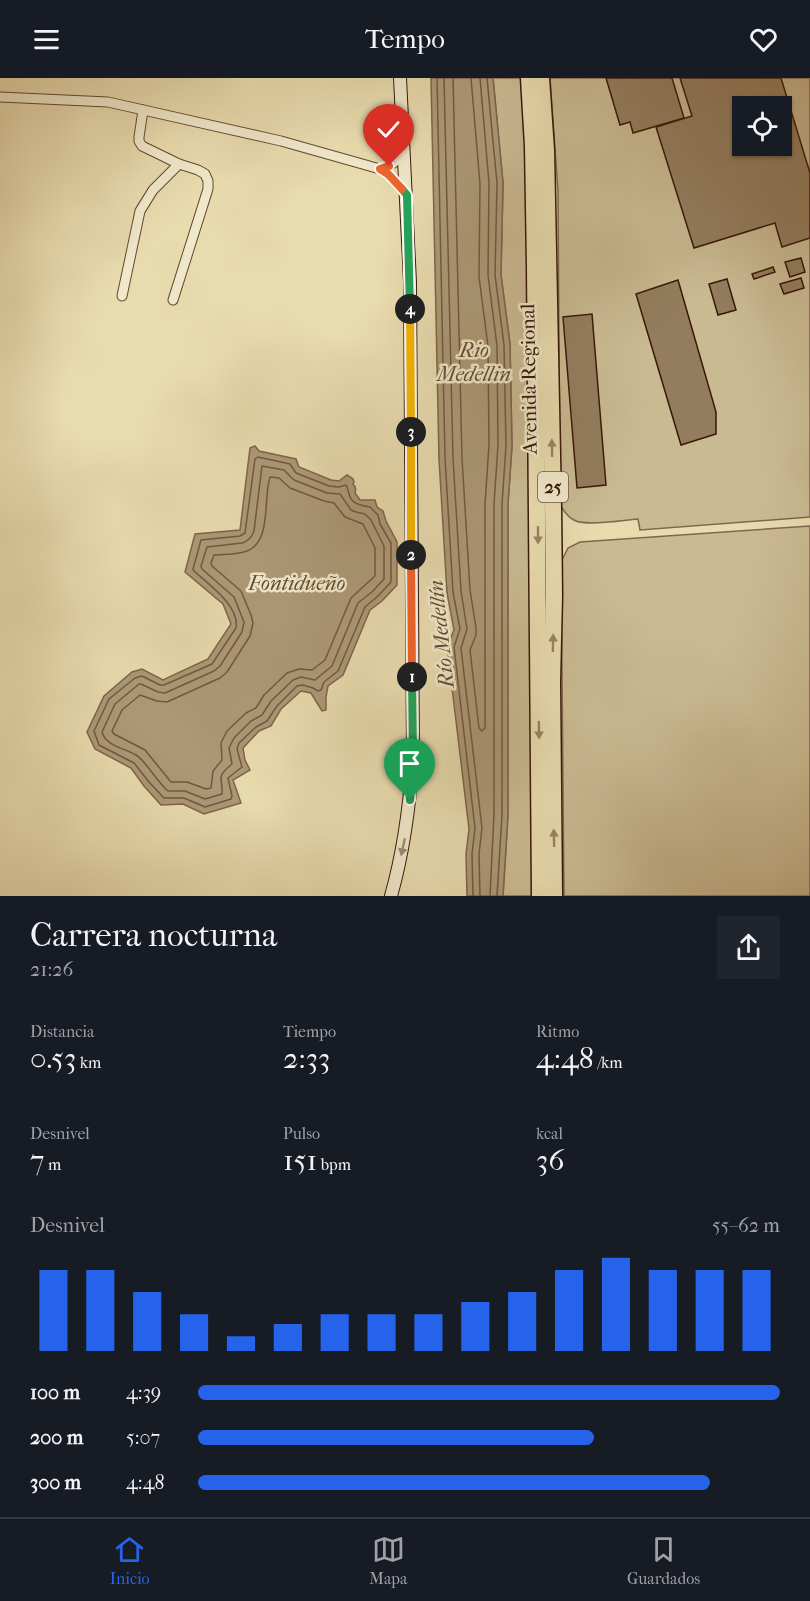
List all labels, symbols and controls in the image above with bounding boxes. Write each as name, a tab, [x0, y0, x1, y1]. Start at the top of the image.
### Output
icon: menu	[30, 23, 63, 56]
text: Tempo	[365, 23, 445, 55]
icon: heart	[747, 23, 780, 56]
map controls	[732, 96, 792, 156]
button: locate	[732, 96, 792, 156]
pin	[363, 104, 414, 166]
icon: check	[372, 113, 405, 146]
pin: 4	[395, 294, 425, 324]
text: 4	[405, 299, 415, 318]
street label: Avenida Regional	[516, 303, 542, 456]
water label: Rio Medellin	[435, 338, 511, 386]
pin: 3	[396, 417, 426, 447]
text: 3	[408, 422, 414, 441]
one-way arrow	[547, 438, 556, 457]
road number: 25	[538, 472, 568, 502]
one-way arrow	[533, 526, 542, 545]
pin: 2	[396, 540, 426, 570]
text: 2	[407, 545, 415, 564]
water label: Fontidueño	[248, 571, 345, 595]
water label: Río Medellín	[423, 579, 459, 691]
one-way arrow	[548, 633, 557, 652]
pin: 1	[397, 662, 427, 692]
text: 1	[409, 667, 415, 686]
one-way arrow	[534, 721, 544, 740]
pin	[384, 738, 435, 800]
icon: arrive	[393, 747, 426, 780]
one-way arrow	[549, 828, 558, 847]
one-way arrow	[398, 838, 407, 857]
text: Carrera nocturna	[30, 916, 277, 955]
button: share	[717, 916, 780, 979]
text: 21:26	[30, 958, 73, 981]
text: Distancia	[30, 1022, 94, 1041]
text: Tiempo	[283, 1022, 336, 1041]
text: Ritmo	[536, 1022, 579, 1041]
text: 0.53	[30, 1041, 76, 1076]
text: 2:33	[283, 1041, 330, 1076]
text: 4:48	[536, 1041, 594, 1076]
text: km	[76, 1053, 101, 1072]
text: /km	[594, 1053, 623, 1072]
text: Desnivel	[30, 1124, 90, 1143]
text: Pulso	[283, 1124, 320, 1143]
text: kcal	[536, 1124, 563, 1143]
text: 7	[30, 1143, 44, 1178]
text: 151	[283, 1143, 317, 1178]
text: 36	[536, 1143, 565, 1178]
text: m	[44, 1155, 61, 1174]
text: bpm	[317, 1155, 351, 1174]
text: Desnivel	[30, 1214, 105, 1237]
text: 55–62 m	[712, 1214, 780, 1237]
text: 100 m	[30, 1381, 80, 1404]
text: 4:39	[126, 1381, 161, 1404]
text: 200 m	[30, 1426, 83, 1449]
text: 5:07	[126, 1426, 160, 1449]
text: 300 m	[30, 1471, 81, 1494]
text: 4:48	[126, 1471, 165, 1494]
tab: Inicio	[110, 1533, 150, 1588]
tab: Mapa	[369, 1533, 407, 1588]
tab: Guardados	[627, 1533, 700, 1588]

